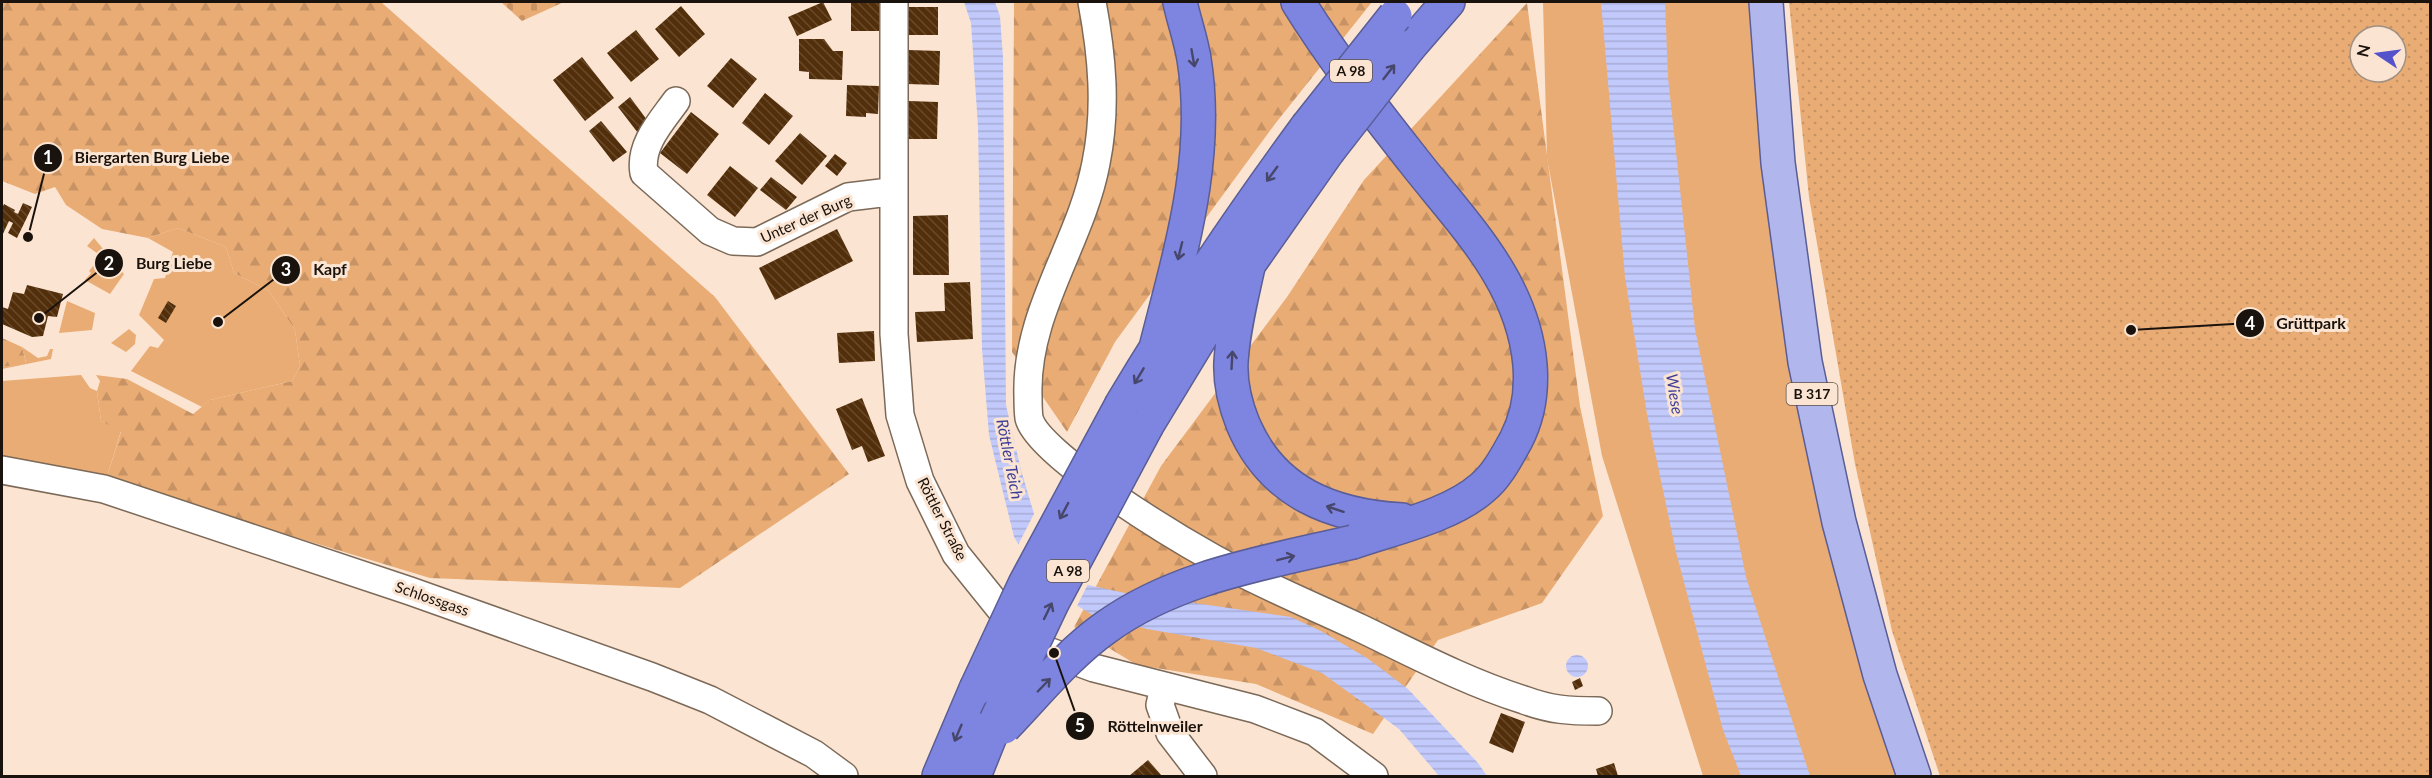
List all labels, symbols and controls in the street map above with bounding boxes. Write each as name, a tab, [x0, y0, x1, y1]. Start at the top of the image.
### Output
north arrow	[2348, 24, 2408, 84]
text: N	[2352, 42, 2374, 59]
one-way arrow	[1187, 48, 1198, 68]
road number: A 98	[1330, 60, 1372, 82]
one-way arrow	[1383, 64, 1396, 80]
callout: Biergarten Burg Liebe	[33, 141, 241, 175]
text: 1	[43, 146, 53, 168]
text: Biergarten Burg Liebe	[75, 147, 230, 166]
one-way arrow	[1266, 166, 1279, 182]
street label: Unter der Burg	[757, 190, 854, 246]
one-way arrow	[1174, 242, 1186, 261]
callout: Burg Liebe	[94, 246, 224, 280]
text: 2	[104, 252, 114, 274]
text: Burg Liebe	[136, 253, 213, 272]
callout: Kapf	[271, 253, 359, 287]
text: 3	[281, 258, 291, 280]
text: Kapf	[313, 259, 347, 278]
callout: Grüttpark	[2235, 306, 2358, 340]
text: 4	[2245, 312, 2255, 334]
text: Grüttpark	[2276, 313, 2346, 332]
one-way arrow	[1226, 351, 1237, 371]
one-way arrow	[1133, 367, 1145, 384]
water label: Wiese	[1663, 372, 1688, 416]
road number: B 317	[1786, 383, 1838, 405]
water label: Röttler Teich	[993, 417, 1028, 501]
street label: Röttler Straße	[914, 474, 972, 563]
one-way arrow	[1058, 501, 1069, 519]
one-way arrow	[1326, 502, 1345, 513]
one-way arrow	[1276, 552, 1295, 563]
road number: A 98	[1047, 560, 1089, 582]
street label: Schlossgass	[393, 577, 472, 619]
one-way arrow	[1043, 602, 1055, 620]
one-way arrow	[1037, 677, 1052, 692]
callout: Röttelnweiler	[1065, 709, 1214, 743]
text: 5	[1075, 714, 1085, 736]
text: Röttelnweiler	[1107, 716, 1203, 735]
one-way arrow	[952, 723, 963, 742]

